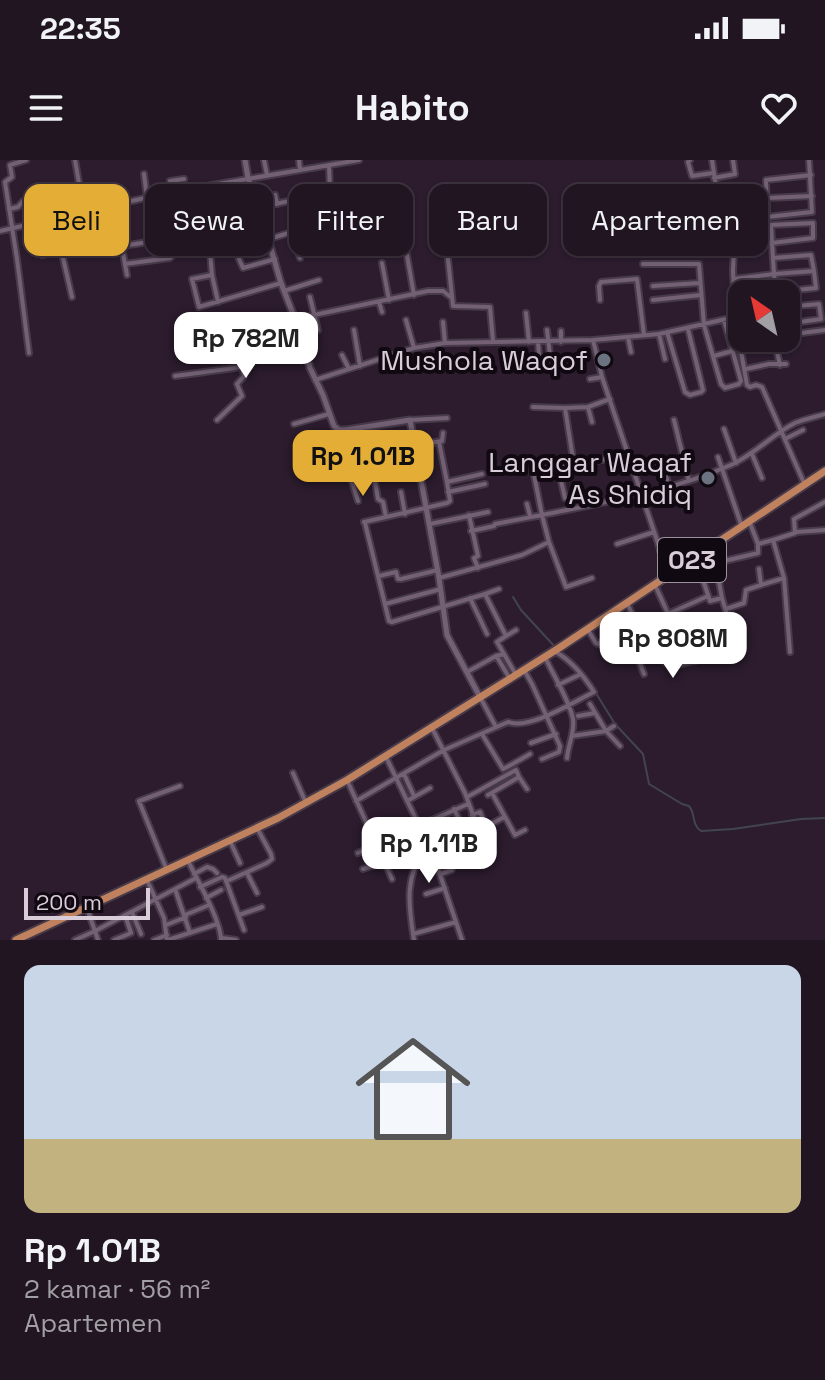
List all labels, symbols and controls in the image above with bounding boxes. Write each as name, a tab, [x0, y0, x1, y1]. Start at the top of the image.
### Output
text: 22:35	[40, 9, 121, 48]
text: Habito	[355, 85, 470, 131]
icon: menu	[24, 86, 68, 130]
icon: heart	[757, 86, 801, 130]
chip: Beli	[24, 184, 129, 256]
chip: Sewa	[145, 184, 273, 256]
chip: Filter	[289, 184, 413, 256]
chip: Baru	[429, 184, 547, 256]
chip: Apartemen	[563, 184, 768, 256]
north arrow	[728, 280, 800, 352]
map controls	[728, 280, 800, 352]
pin: Rp 782M	[172, 312, 320, 380]
text: Rp 782M	[192, 321, 300, 355]
place label: Mushola Waqof	[380, 342, 588, 378]
marker: Mushola Waqof	[595, 351, 613, 369]
pin: Rp 1.01B	[280, 430, 446, 498]
text: Rp 1.01B	[311, 439, 415, 473]
place label: Langgar Waqaf As Shidiq	[488, 444, 692, 512]
marker: Langgar Waqaf As Shidiq	[699, 469, 717, 487]
road number: 023	[658, 538, 726, 582]
pin: Rp 808M	[599, 612, 747, 680]
text: Rp 808M	[618, 621, 728, 655]
pin: Rp 1.11B	[346, 817, 512, 885]
text: Rp 1.11B	[380, 826, 478, 860]
scale bar	[24, 884, 150, 920]
text: 200 m	[36, 888, 102, 916]
icon: home	[341, 1017, 485, 1161]
text: Rp 1.01B	[24, 1229, 161, 1272]
text: 2 kamar · 56 m²	[24, 1272, 210, 1306]
text: Apartemen	[24, 1306, 162, 1340]

